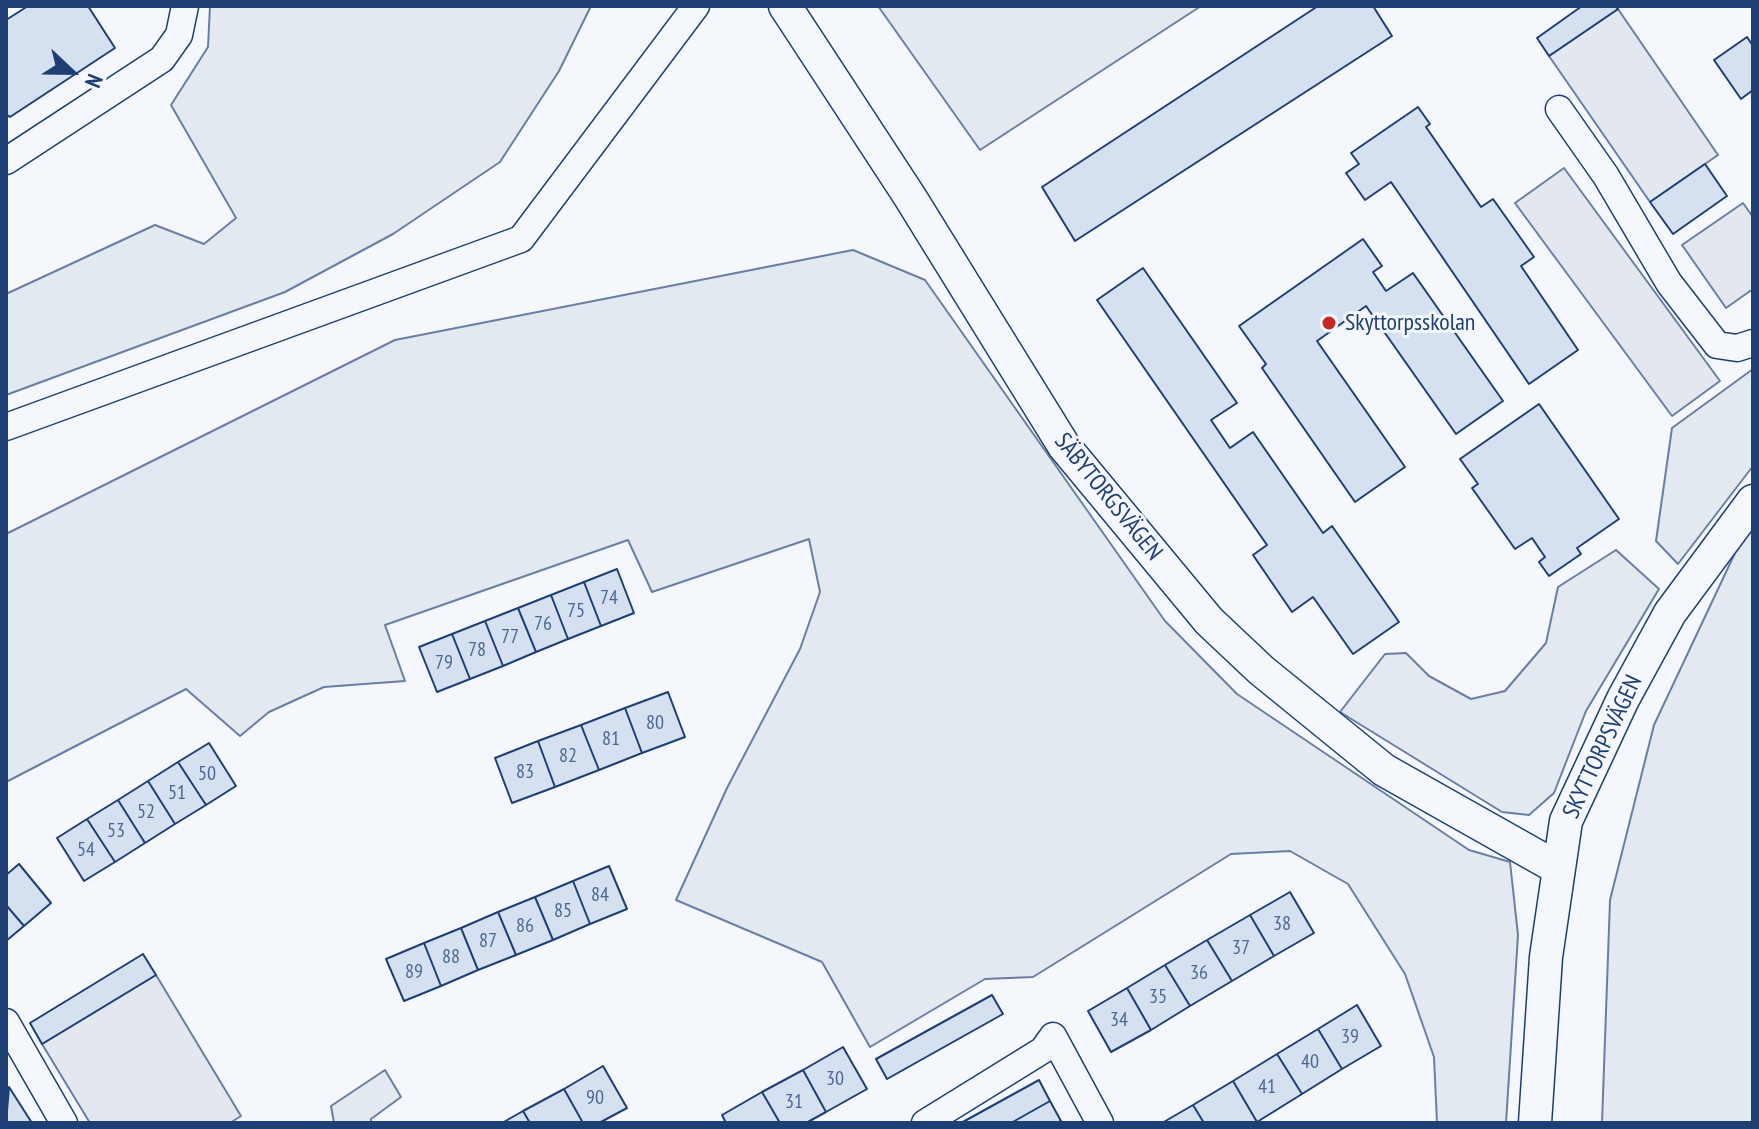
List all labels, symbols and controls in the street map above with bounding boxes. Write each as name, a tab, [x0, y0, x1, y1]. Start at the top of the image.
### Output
north arrow	[32, 32, 112, 112]
text: N	[79, 70, 109, 92]
place label: Skyttorpsskolan	[1345, 309, 1475, 337]
marker: Skyttorpsskolan	[1320, 314, 1338, 332]
street label: SÄBYTORGSVÄGEN	[1048, 428, 1168, 566]
house number: 74	[600, 586, 618, 610]
house number: 75	[567, 599, 585, 623]
house number: 76	[534, 612, 552, 636]
house number: 77	[501, 625, 519, 649]
house number: 78	[468, 638, 486, 662]
house number: 79	[435, 651, 453, 675]
street label: SKYTTORPSVÄGEN	[1557, 671, 1649, 823]
house number: 80	[646, 711, 664, 735]
house number: 81	[602, 727, 620, 751]
house number: 82	[559, 744, 577, 768]
house number: 83	[516, 760, 534, 784]
house number: 50	[198, 762, 216, 786]
house number: 51	[168, 781, 186, 805]
house number: 52	[137, 800, 155, 824]
house number: 53	[107, 819, 125, 843]
house number: 54	[77, 838, 95, 862]
house number: 84	[591, 883, 609, 907]
house number: 85	[554, 899, 572, 923]
house number: 38	[1273, 912, 1291, 936]
house number: 86	[516, 914, 534, 938]
house number: 87	[479, 929, 497, 953]
house number: 37	[1232, 936, 1250, 960]
house number: 88	[442, 945, 460, 969]
house number: 89	[405, 960, 423, 984]
house number: 36	[1190, 961, 1208, 985]
house number: 35	[1149, 985, 1167, 1009]
house number: 34	[1110, 1008, 1128, 1032]
house number: 39	[1341, 1025, 1359, 1049]
house number: 40	[1301, 1050, 1319, 1074]
house number: 30	[826, 1067, 844, 1091]
house number: 41	[1258, 1075, 1276, 1099]
house number: 90	[586, 1086, 604, 1110]
house number: 31	[785, 1090, 803, 1114]

